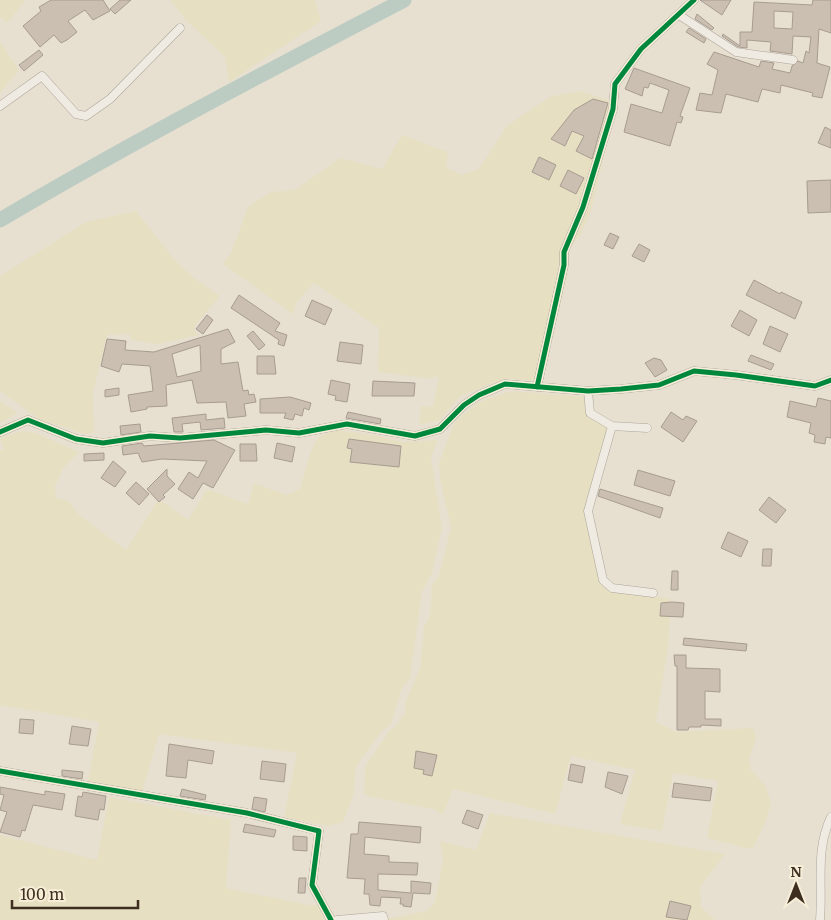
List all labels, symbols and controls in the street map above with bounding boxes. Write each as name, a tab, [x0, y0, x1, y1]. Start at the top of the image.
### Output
north arrow	[771, 860, 821, 910]
text: N	[790, 863, 802, 881]
scale bar	[12, 878, 139, 910]
text: 100 m	[20, 885, 64, 904]

